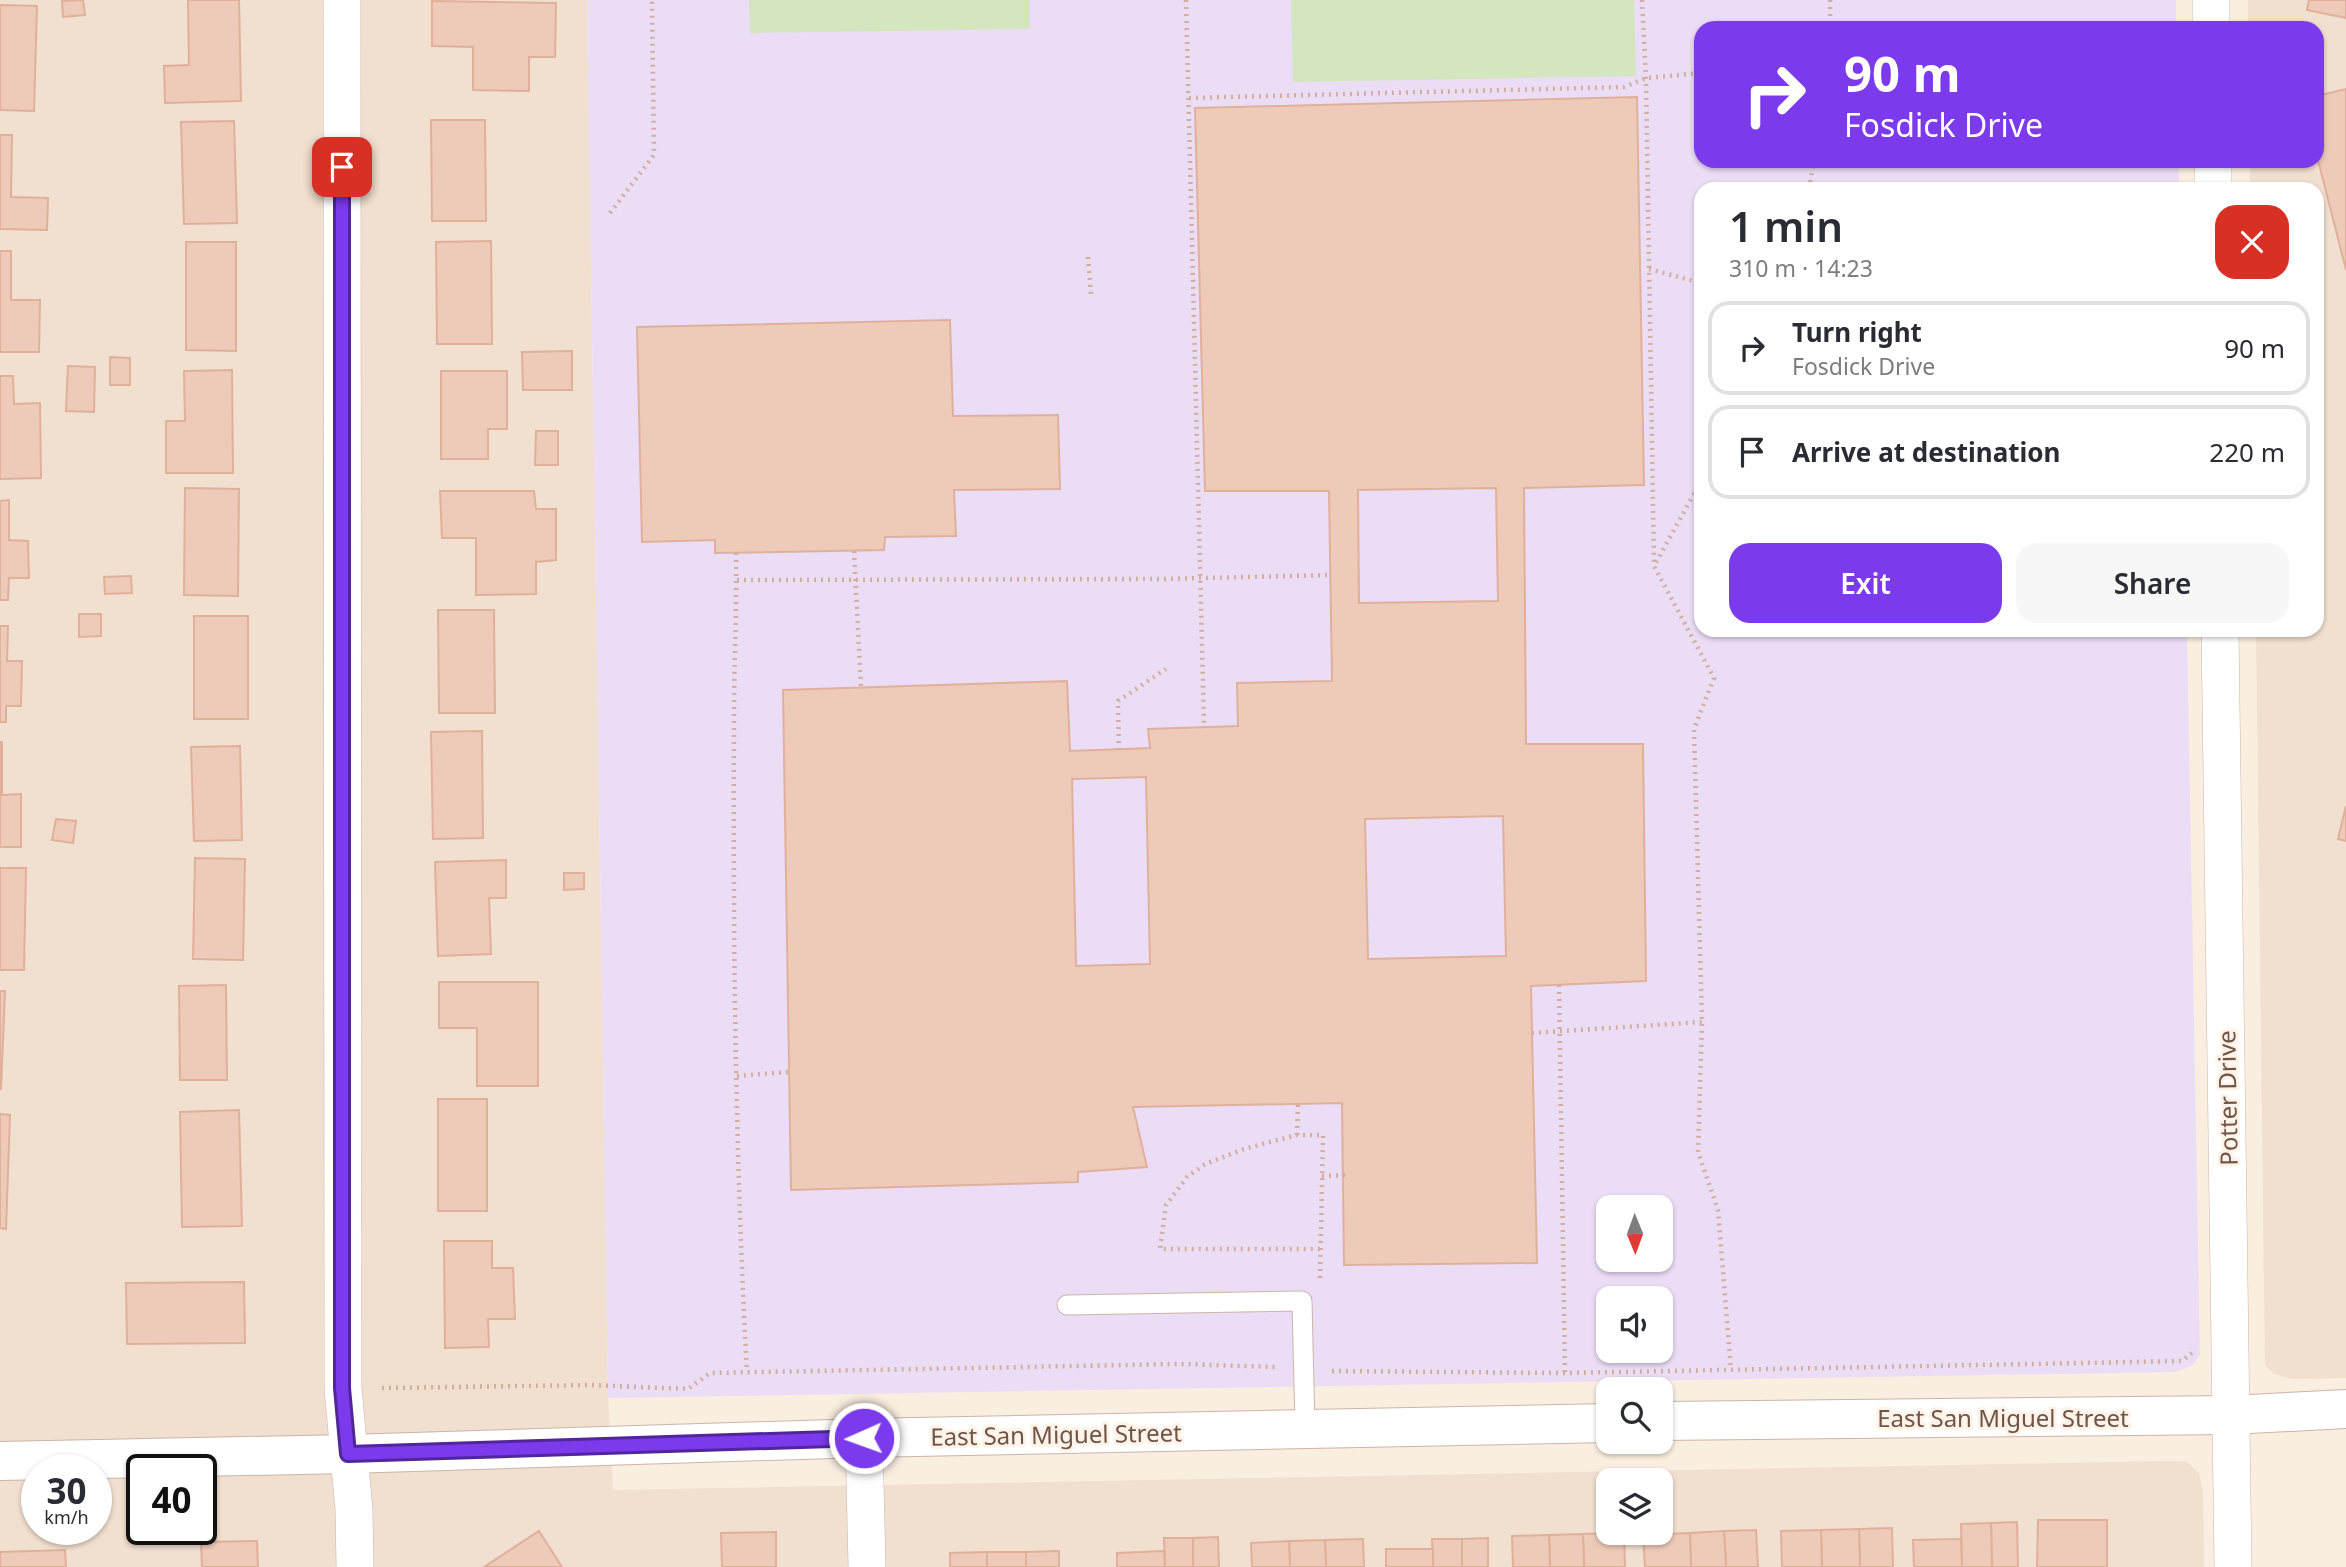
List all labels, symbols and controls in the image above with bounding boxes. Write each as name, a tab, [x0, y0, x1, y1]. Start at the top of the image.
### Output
text: 90 m	[1844, 40, 1961, 106]
icon: right	[1729, 49, 1820, 140]
text: Fosdick Drive	[1844, 103, 2043, 146]
pin	[312, 137, 372, 197]
icon: arrive	[323, 148, 361, 186]
text: 1 min	[1729, 197, 1843, 254]
button: close	[2215, 205, 2289, 279]
text: 310 m · 14:23	[1729, 252, 1873, 284]
text: Turn right	[1792, 314, 1922, 350]
icon: right	[1733, 329, 1771, 367]
text: 90 m	[2224, 330, 2285, 366]
text: Fosdick Drive	[1792, 350, 1935, 382]
icon: arrive	[1733, 433, 1771, 471]
text: Arrive at destination	[1792, 434, 2061, 470]
text: 220 m	[2209, 434, 2285, 470]
button: Exit	[1729, 543, 2002, 623]
button: Share	[2016, 543, 2289, 623]
street label: Potter Drive	[2209, 1030, 2245, 1166]
north arrow	[1596, 1195, 1673, 1272]
map controls	[1596, 1195, 1673, 1545]
button: sound	[1596, 1286, 1673, 1363]
button: search	[1596, 1377, 1673, 1454]
position arrow	[827, 1401, 901, 1475]
street label: East San Miguel Street	[1877, 1401, 2129, 1434]
street label: East San Miguel Street	[930, 1415, 1182, 1453]
speed limit sign: 40	[126, 1454, 217, 1545]
text: 30	[46, 1467, 87, 1514]
button: layers	[1596, 1468, 1673, 1545]
text: km/h	[44, 1505, 89, 1529]

